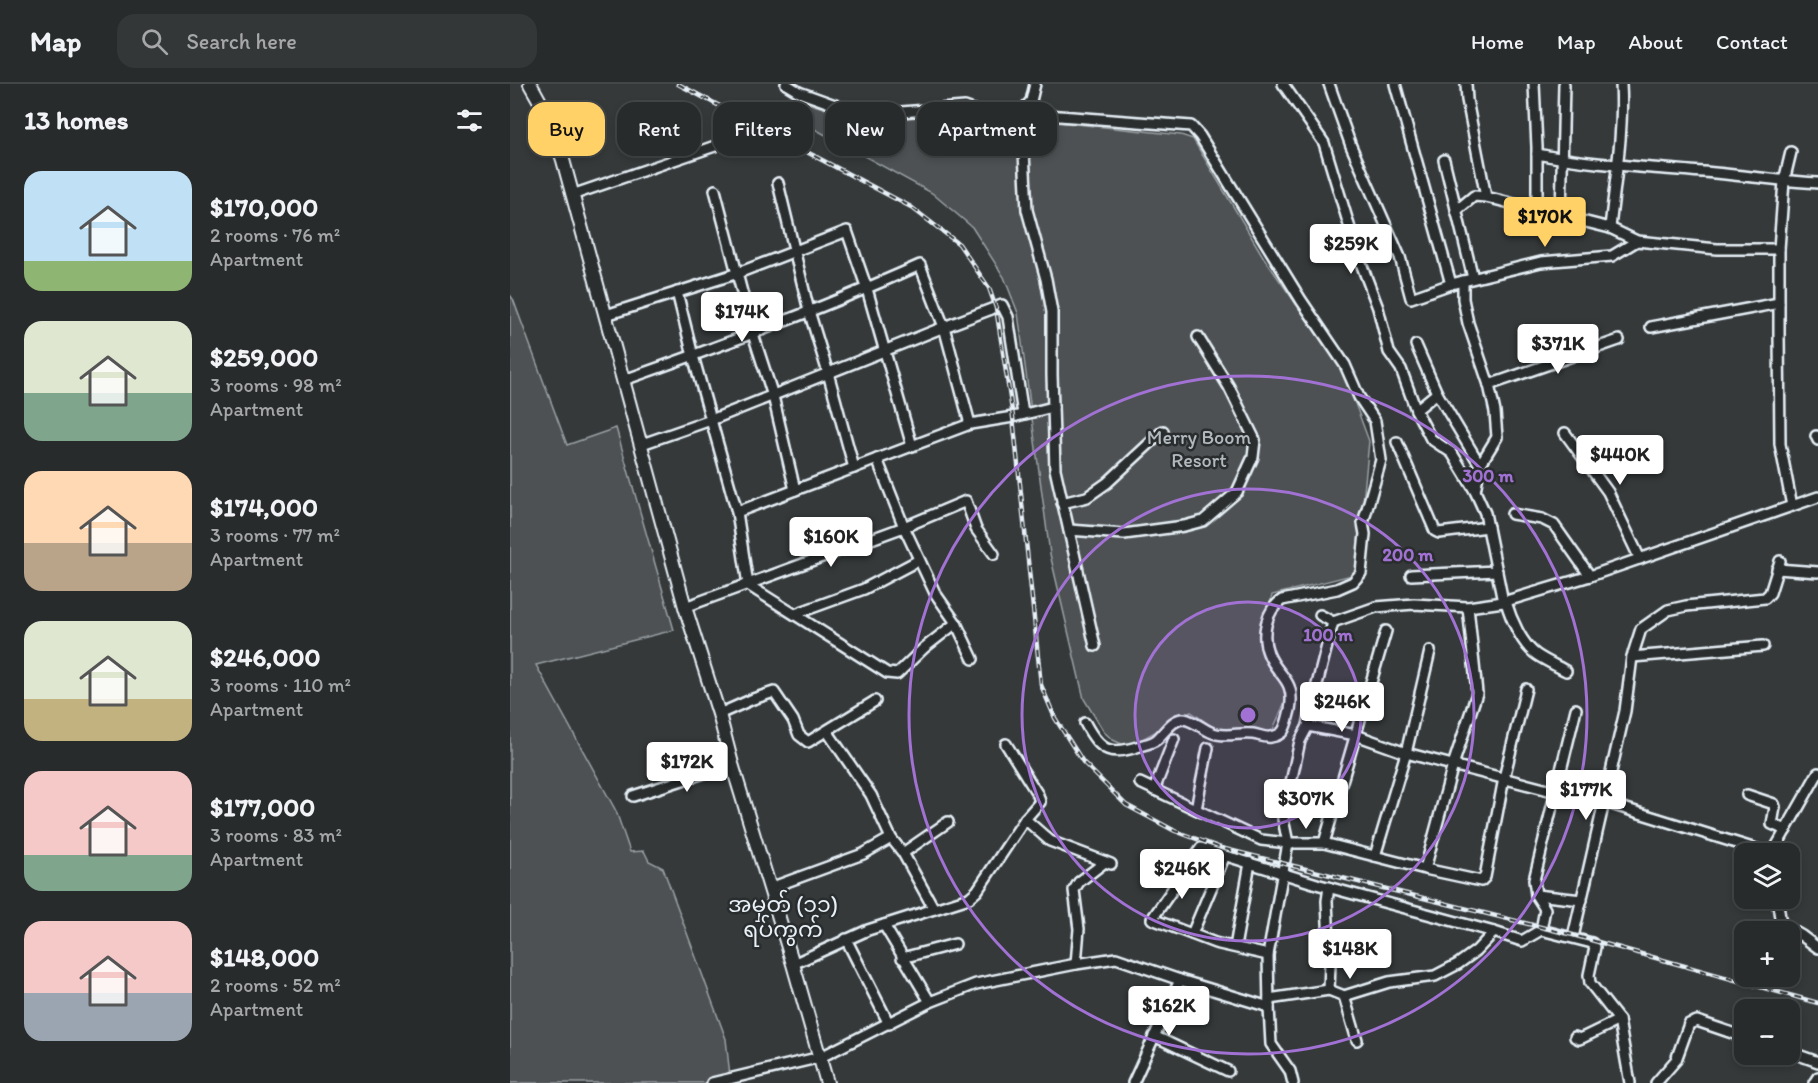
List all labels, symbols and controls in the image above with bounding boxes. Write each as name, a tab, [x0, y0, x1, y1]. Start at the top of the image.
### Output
search box	[117, 14, 537, 68]
text: Map	[30, 24, 81, 58]
icon: search	[138, 25, 171, 58]
text: Search here	[186, 28, 297, 55]
text: Home	[1471, 29, 1524, 54]
text: Map	[1557, 29, 1596, 54]
text: About	[1629, 29, 1683, 54]
text: Contact	[1716, 29, 1788, 54]
chip: Buy	[528, 102, 605, 156]
chip: Rent	[617, 102, 701, 156]
chip: Filters	[713, 102, 813, 156]
chip: New	[825, 102, 905, 156]
chip: Apartment	[917, 102, 1057, 156]
text: 13 homes	[24, 104, 128, 136]
icon: filters	[453, 104, 486, 137]
text: $170,000	[210, 191, 318, 223]
icon: home	[72, 195, 144, 267]
pin: $170K	[1503, 197, 1587, 248]
text: $170K	[1518, 204, 1572, 228]
text: 2 rooms · 76 m²	[210, 223, 340, 247]
pin: $259K	[1309, 224, 1393, 275]
text: $259K	[1324, 231, 1378, 255]
text: Apartment	[210, 247, 303, 271]
pin: $174K	[700, 292, 784, 343]
text: $174K	[715, 299, 769, 323]
pin: $371K	[1516, 324, 1600, 375]
text: $371K	[1531, 331, 1585, 355]
text: $259,000	[210, 341, 318, 373]
icon: home	[72, 345, 144, 417]
text: 3 rooms · 98 m²	[210, 373, 342, 397]
text: Apartment	[210, 397, 303, 421]
park label: Merry Boom Resort	[1147, 425, 1251, 472]
pin: $440K	[1578, 435, 1662, 486]
text: $440K	[1590, 442, 1650, 466]
text: 300 m	[1462, 465, 1514, 487]
text: $174,000	[210, 491, 318, 523]
icon: home	[72, 495, 144, 567]
pin: $160K	[789, 517, 873, 568]
text: 3 rooms · 77 m²	[210, 523, 340, 547]
text: $160K	[803, 524, 859, 548]
text: 200 m	[1383, 544, 1434, 566]
text: Apartment	[210, 547, 303, 571]
text: 100 m	[1303, 624, 1354, 646]
text: $246,000	[210, 641, 320, 673]
icon: home	[72, 645, 144, 717]
text: 3 rooms · 110 m²	[210, 673, 351, 697]
pin: $246K	[1300, 682, 1384, 733]
text: $246K	[1314, 689, 1370, 713]
text: Apartment	[210, 697, 303, 721]
centre of rings	[1238, 705, 1258, 725]
pin: $172K	[645, 742, 729, 793]
text: $172K	[661, 749, 713, 773]
pin: $177K	[1544, 770, 1628, 821]
text: $177K	[1560, 777, 1612, 801]
pin: $307K	[1264, 779, 1348, 830]
text: $307K	[1278, 786, 1334, 810]
text: $177,000	[210, 791, 315, 823]
icon: home	[72, 795, 144, 867]
text: 3 rooms · 83 m²	[210, 823, 342, 847]
map controls	[1734, 843, 1800, 1065]
button: layers	[1734, 843, 1800, 909]
text: Apartment	[210, 847, 303, 871]
pin: $246K	[1140, 849, 1224, 900]
text: $246K	[1154, 856, 1210, 880]
district label: အမှတ် (၁၁) ရပ်ကွက်	[728, 889, 838, 947]
button: +	[1734, 921, 1800, 987]
pin: $148K	[1308, 929, 1392, 980]
text: $148K	[1322, 936, 1378, 960]
text: $148,000	[210, 941, 319, 973]
icon: home	[72, 945, 144, 1017]
text: 2 rooms · 52 m²	[210, 973, 341, 997]
pin: $162K	[1127, 986, 1211, 1037]
text: $162K	[1142, 993, 1196, 1017]
text: Apartment	[210, 997, 303, 1021]
button: −	[1734, 999, 1800, 1065]

